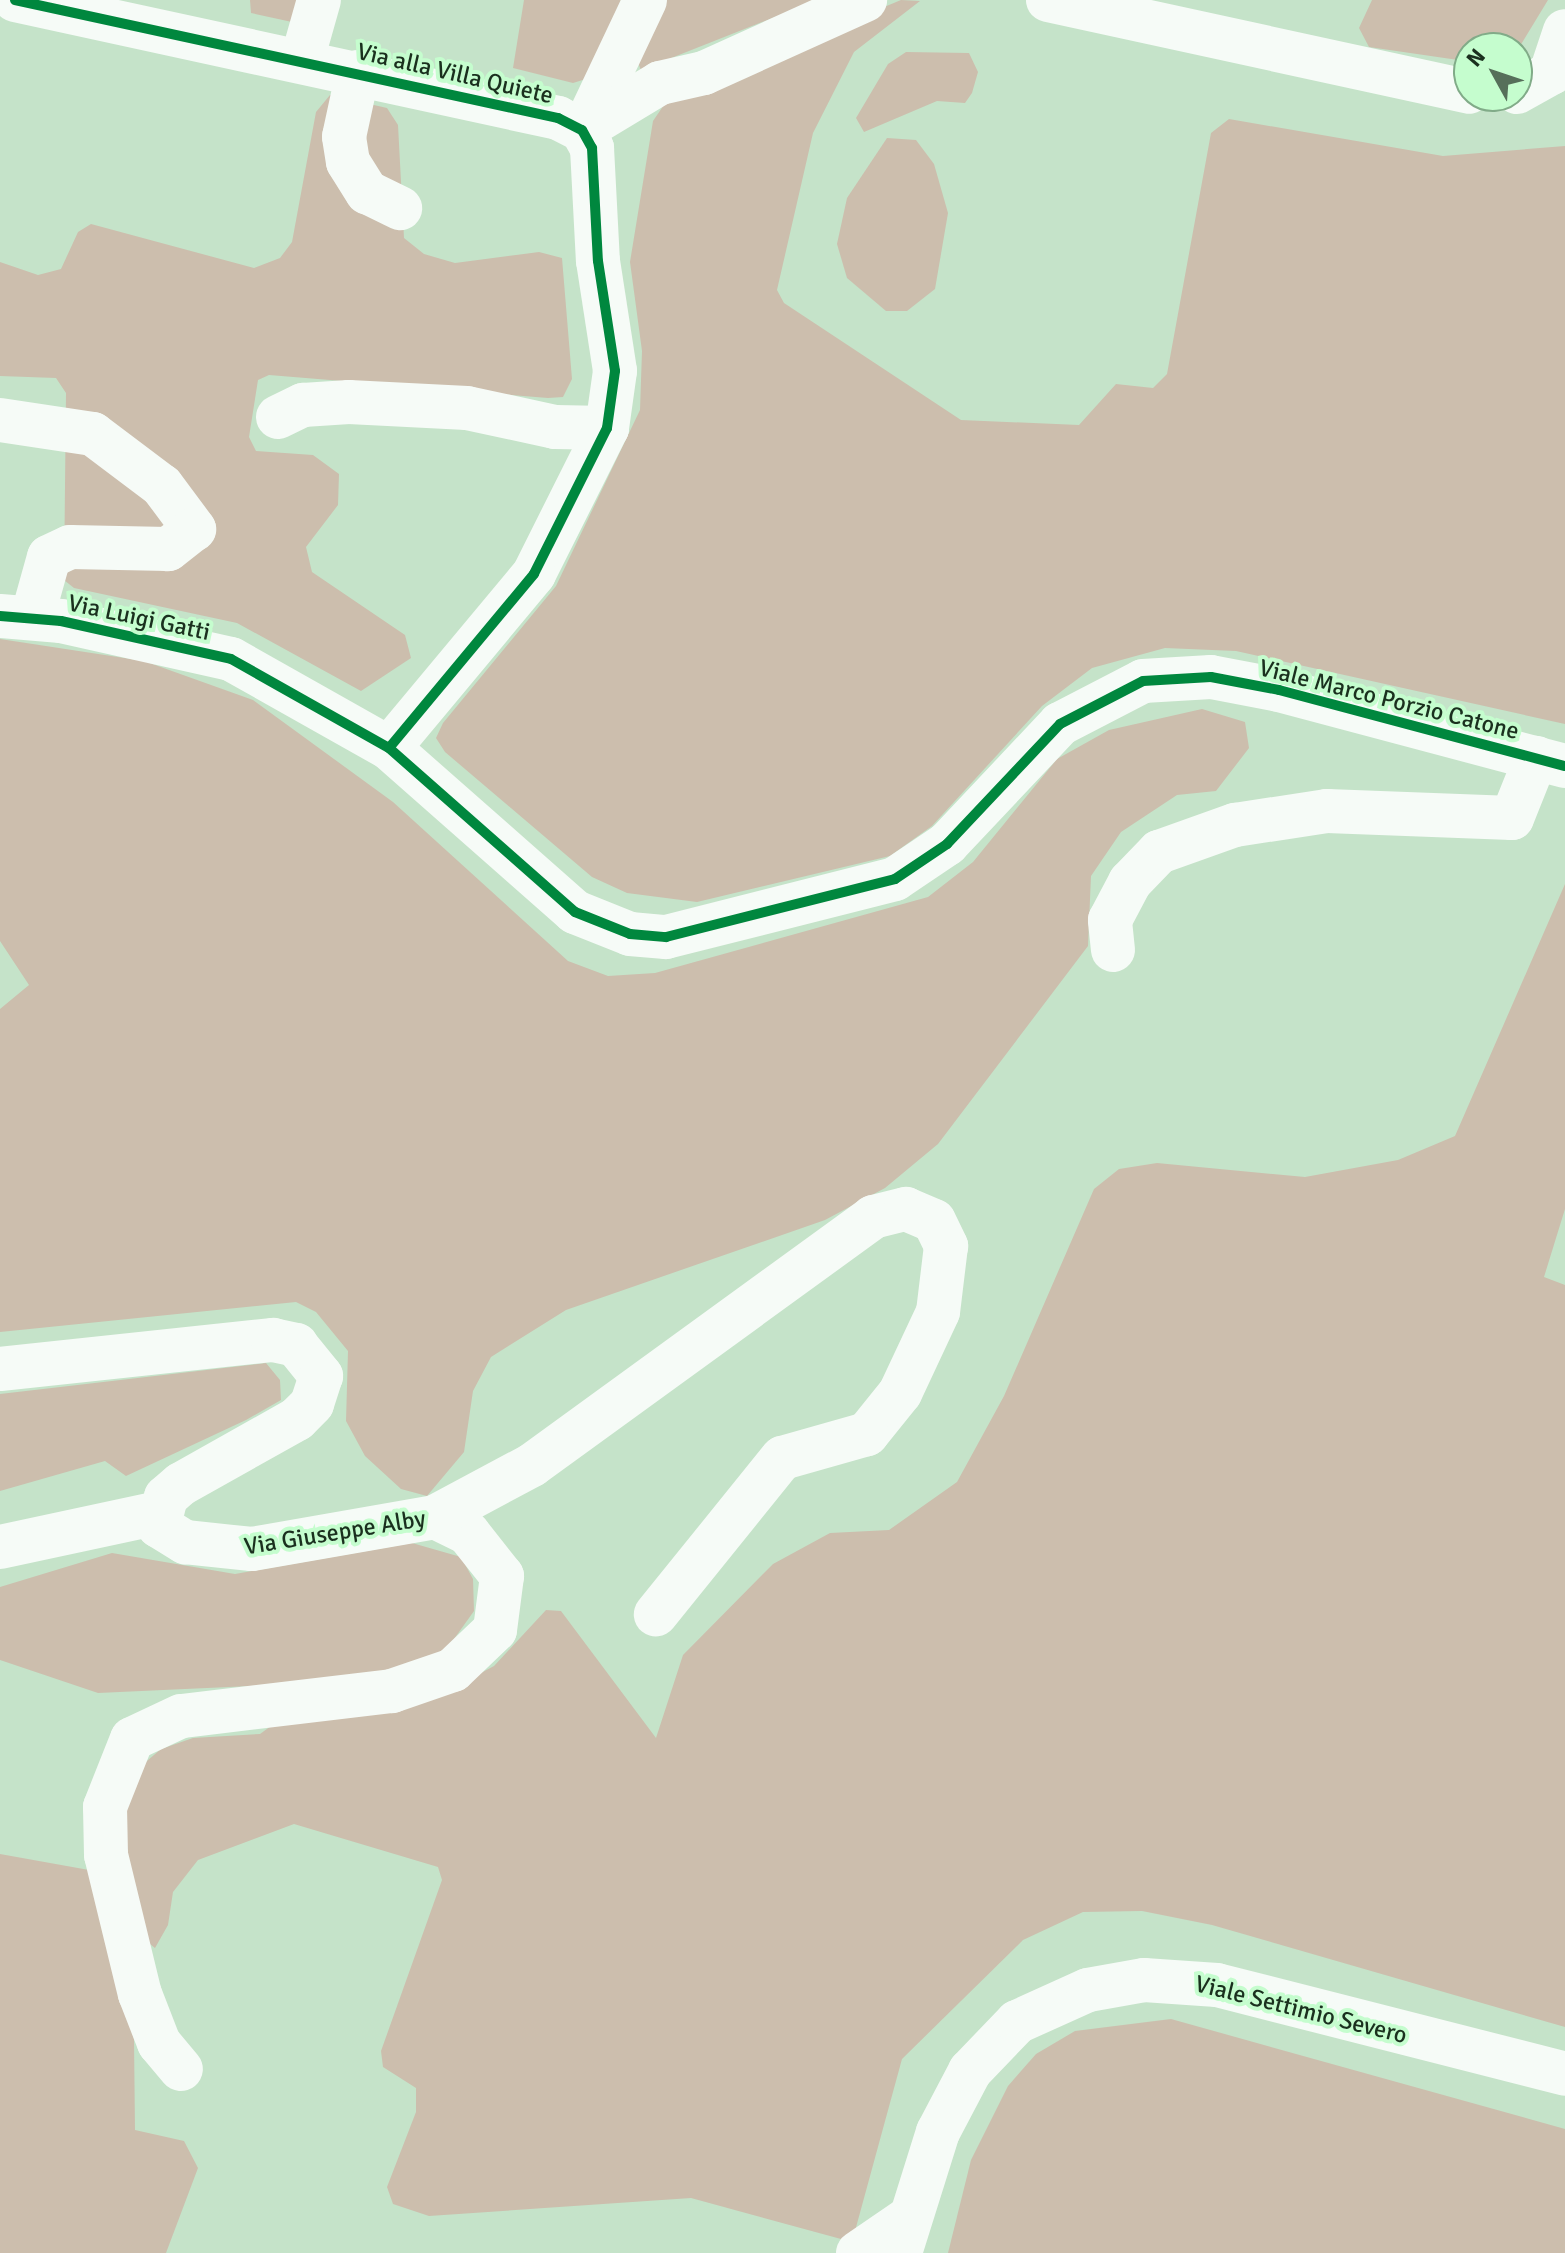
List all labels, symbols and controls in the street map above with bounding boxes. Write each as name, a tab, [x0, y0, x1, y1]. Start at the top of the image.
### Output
north arrow	[1453, 32, 1533, 112]
street label: Via alla Villa Quiete	[354, 37, 556, 111]
text: N	[1461, 43, 1491, 72]
street label: Via Luigi Gatti	[65, 589, 213, 647]
street label: Viale Marco Porzio Catone	[1256, 654, 1522, 746]
street label: Via Giuseppe Alby	[242, 1504, 428, 1562]
street label: Viale Settimio Severo	[1192, 1970, 1410, 2050]

